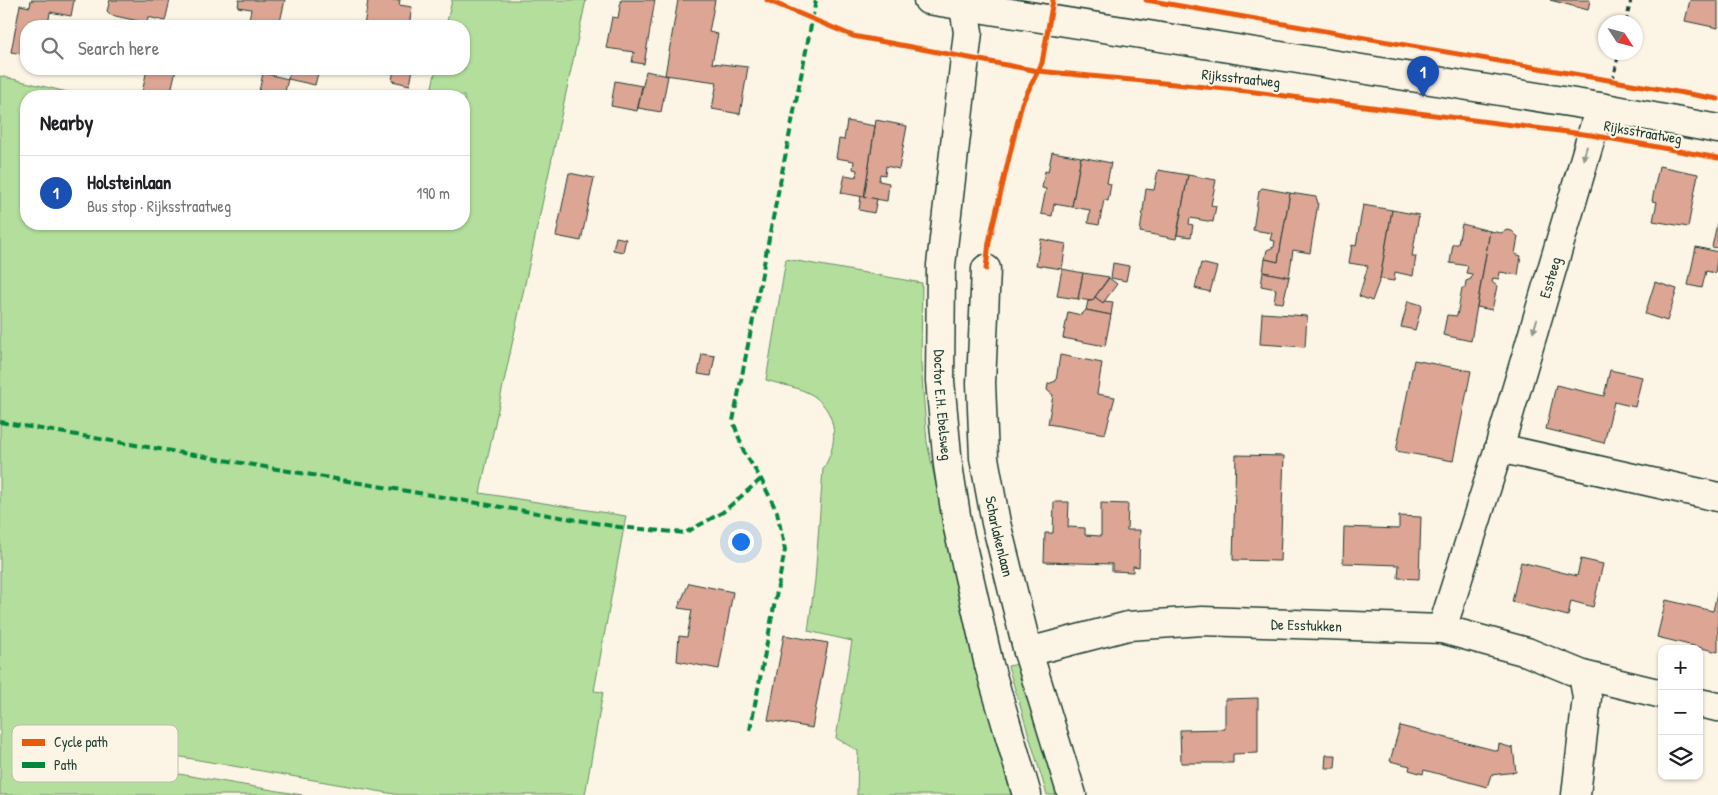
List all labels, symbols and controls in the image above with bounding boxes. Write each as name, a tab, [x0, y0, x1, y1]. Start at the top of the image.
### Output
north arrow	[1598, 15, 1643, 60]
search box	[20, 20, 470, 75]
icon: search	[38, 34, 66, 62]
text: Search here	[78, 35, 159, 61]
pin: 1	[1407, 56, 1439, 97]
street label: Rijksstraatweg	[1201, 63, 1282, 93]
text: Nearby	[40, 108, 93, 137]
street label: Rijksstraatweg	[1602, 115, 1684, 149]
one-way arrow	[1581, 146, 1589, 161]
text: Holsteinlaan	[87, 169, 171, 195]
text: 1	[53, 182, 59, 204]
text: 190 m	[417, 182, 450, 204]
text: Bus stop · Rijksstraatweg	[87, 195, 231, 217]
street label: Essteeg	[1534, 254, 1566, 300]
one-way arrow	[1530, 319, 1538, 334]
street label: Doctor E.H. Ebelsweg	[929, 349, 958, 462]
street label: Scharlakenlaan	[981, 494, 1019, 579]
your location	[728, 529, 754, 555]
street label: De Esstukken	[1271, 613, 1343, 636]
map controls	[1658, 645, 1703, 780]
button: +	[1658, 645, 1703, 690]
button: −	[1658, 690, 1703, 735]
legend	[12, 725, 178, 782]
text: Cycle path	[54, 732, 108, 752]
button: layers	[1658, 735, 1703, 780]
text: Path	[54, 755, 77, 774]

